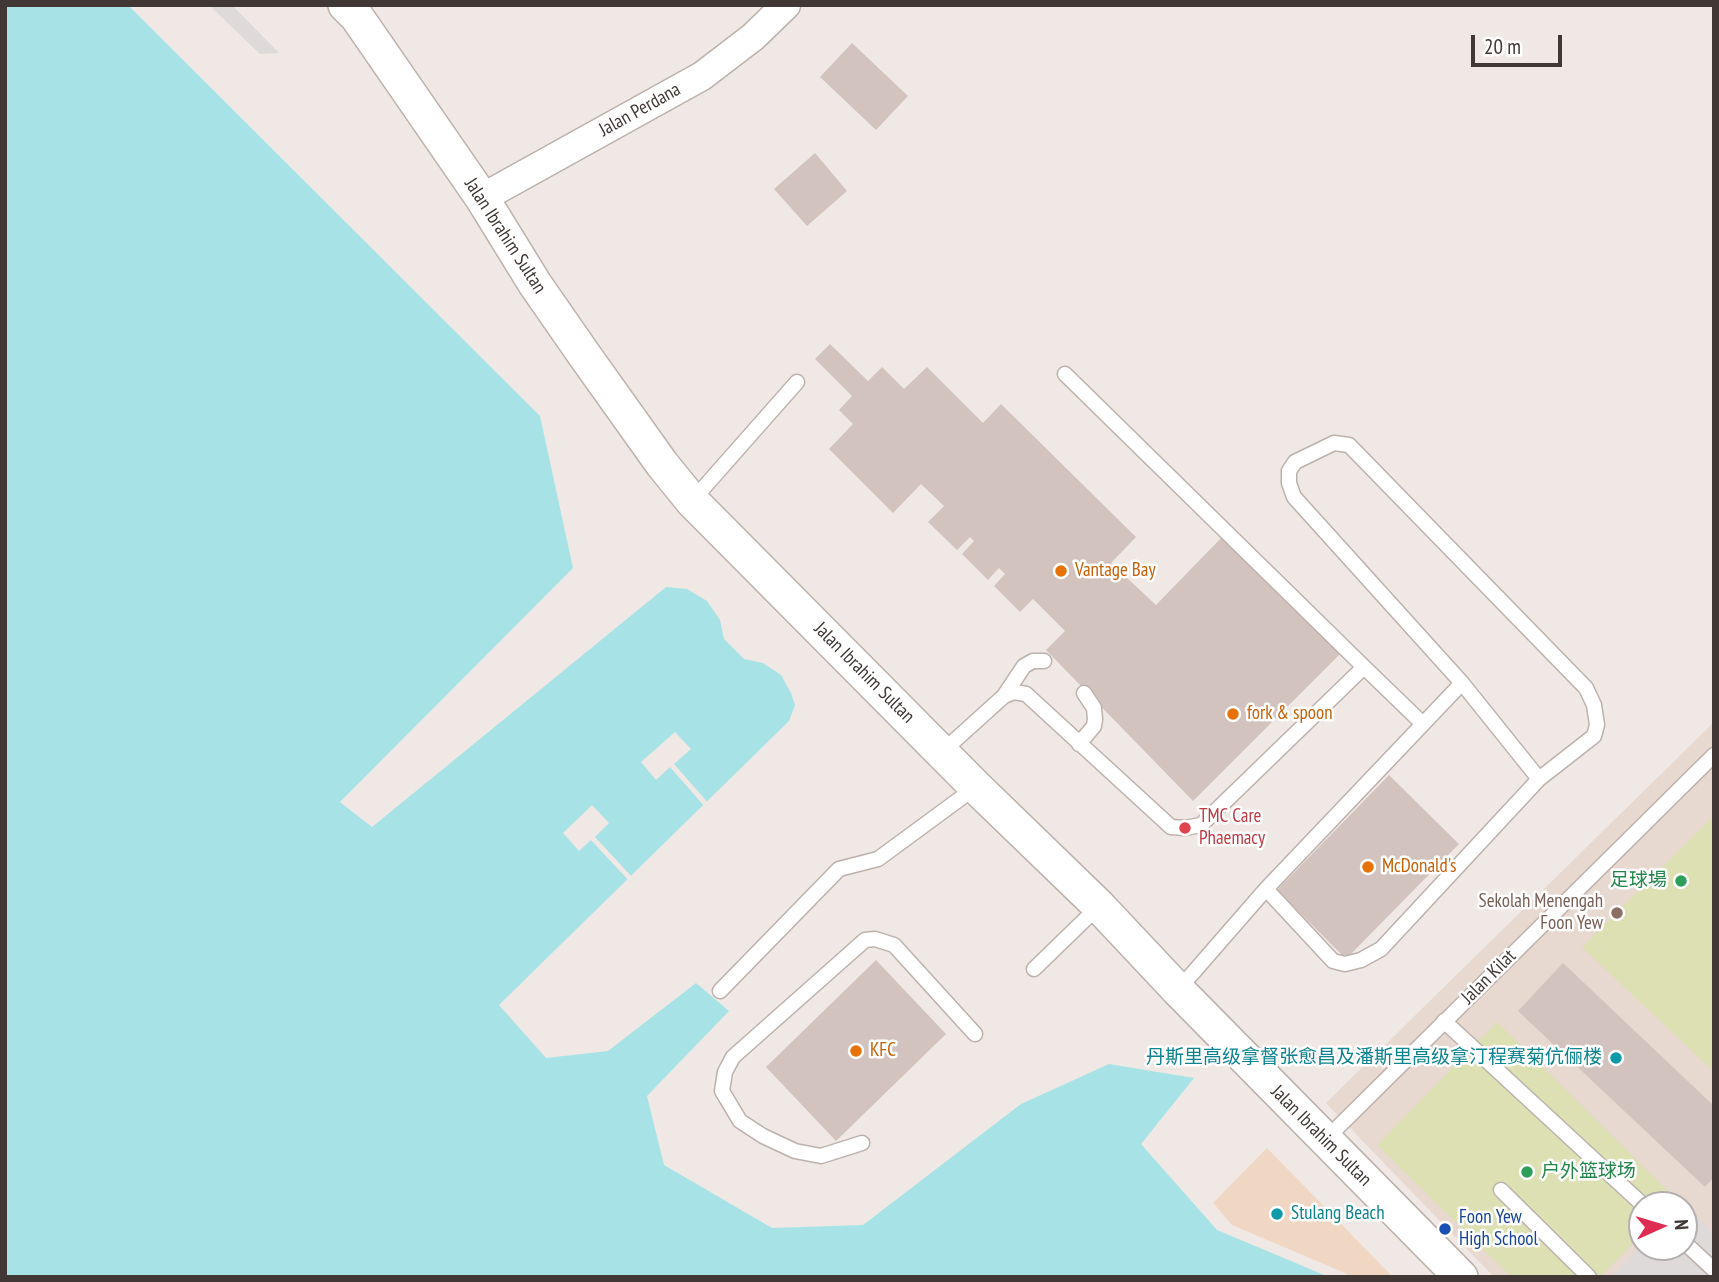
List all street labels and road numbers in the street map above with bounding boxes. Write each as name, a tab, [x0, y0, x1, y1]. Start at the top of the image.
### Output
street label: Jalan Perdana	[595, 78, 685, 142]
street label: Jalan Ibrahim Sultan	[459, 174, 551, 298]
street label: Jalan Ibrahim Sultan	[809, 618, 919, 728]
street label: Jalan Kilat	[1457, 945, 1521, 1009]
street label: Jalan Ibrahim Sultan	[1266, 1081, 1376, 1191]

